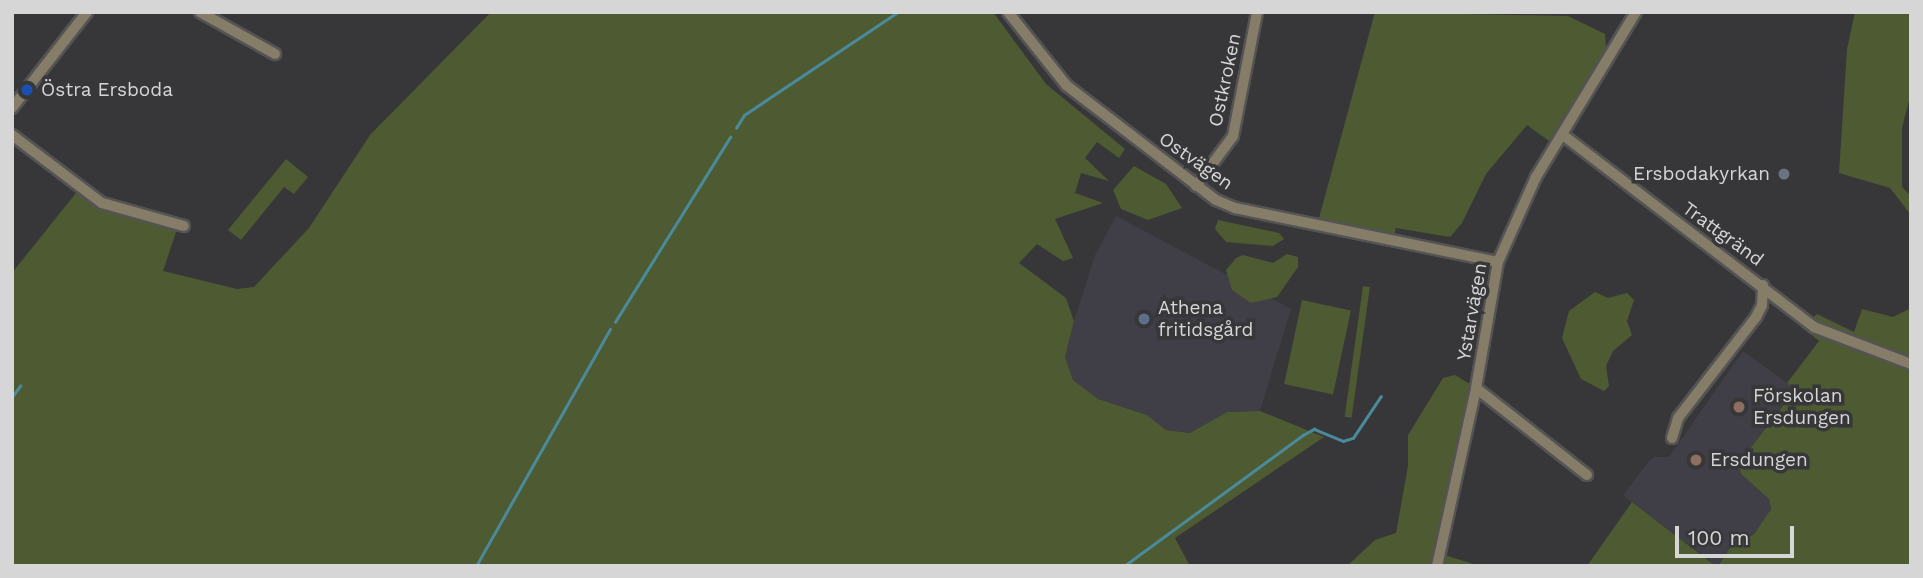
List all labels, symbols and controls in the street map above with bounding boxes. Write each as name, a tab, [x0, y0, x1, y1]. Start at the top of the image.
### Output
street label: Ostkroken	[1204, 31, 1246, 129]
place label: Östra Ersboda	[41, 79, 173, 101]
marker: Östra Ersboda	[19, 82, 35, 98]
street label: Ostvägen	[1154, 127, 1238, 195]
place label: Ersbodakyrkan	[1633, 163, 1770, 185]
marker: Ersbodakyrkan	[1776, 166, 1792, 182]
street label: Trattgränd	[1678, 197, 1768, 271]
street label: Ystarvägen	[1452, 261, 1492, 363]
place label: Athena fritidsgård	[1158, 297, 1253, 341]
marker: Athena fritidsgård	[1136, 311, 1152, 327]
place label: Förskolan Ersdungen	[1753, 385, 1851, 429]
marker: Förskolan Ersdungen	[1731, 399, 1747, 415]
place label: Ersdungen	[1710, 449, 1808, 471]
marker: Ersdungen	[1688, 452, 1704, 468]
scale bar	[1678, 512, 1797, 556]
text: 100 m	[1688, 525, 1750, 550]

